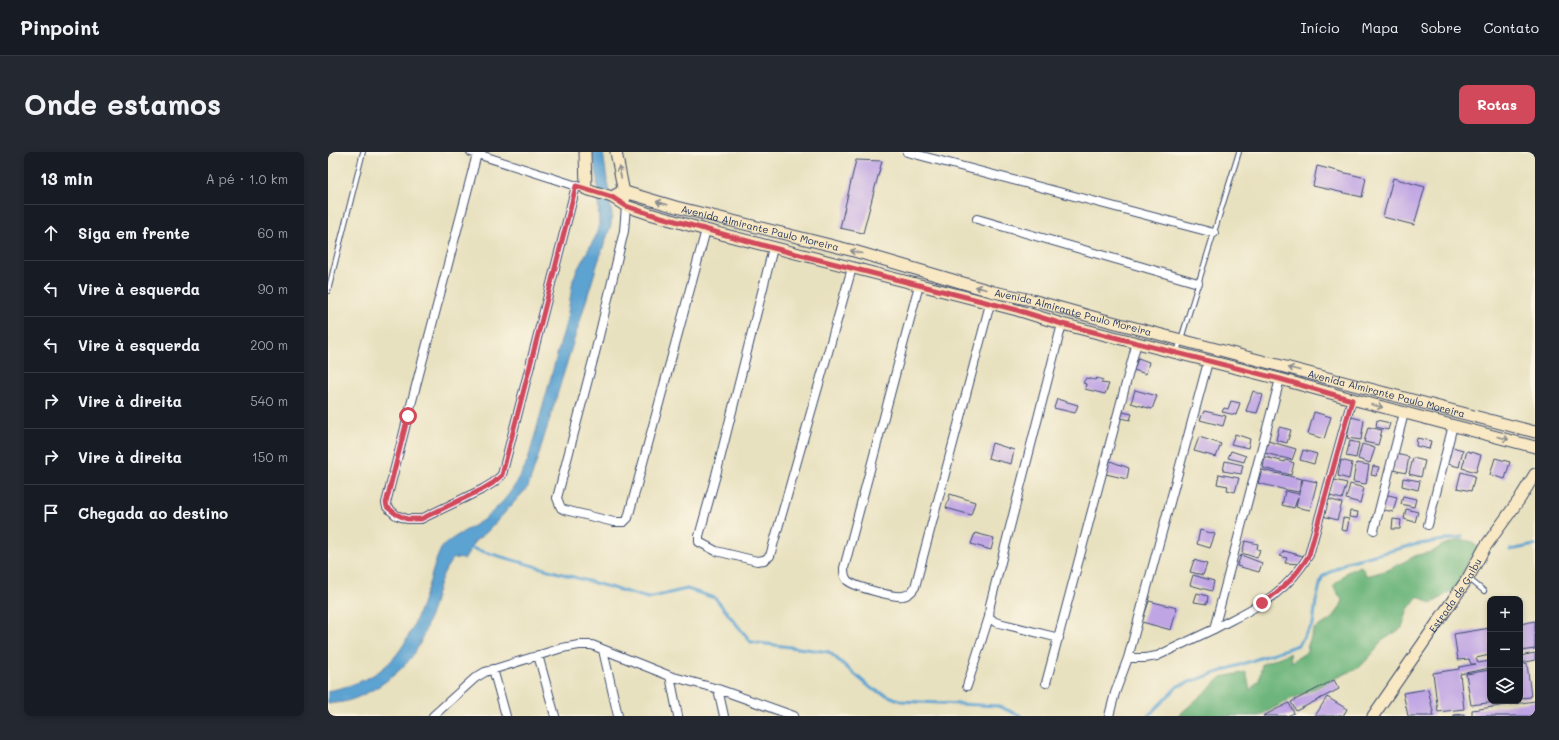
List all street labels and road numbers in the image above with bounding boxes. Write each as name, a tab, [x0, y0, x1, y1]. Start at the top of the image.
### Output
street label: Avenida Almirante Paulo Moreira	[680, 202, 840, 254]
street label: Avenida Almirante Paulo Moreira	[993, 285, 1153, 339]
street label: Avenida Almirante Paulo Moreira	[1306, 366, 1467, 421]
street label: Estrada de Gaibu	[1426, 556, 1485, 635]

